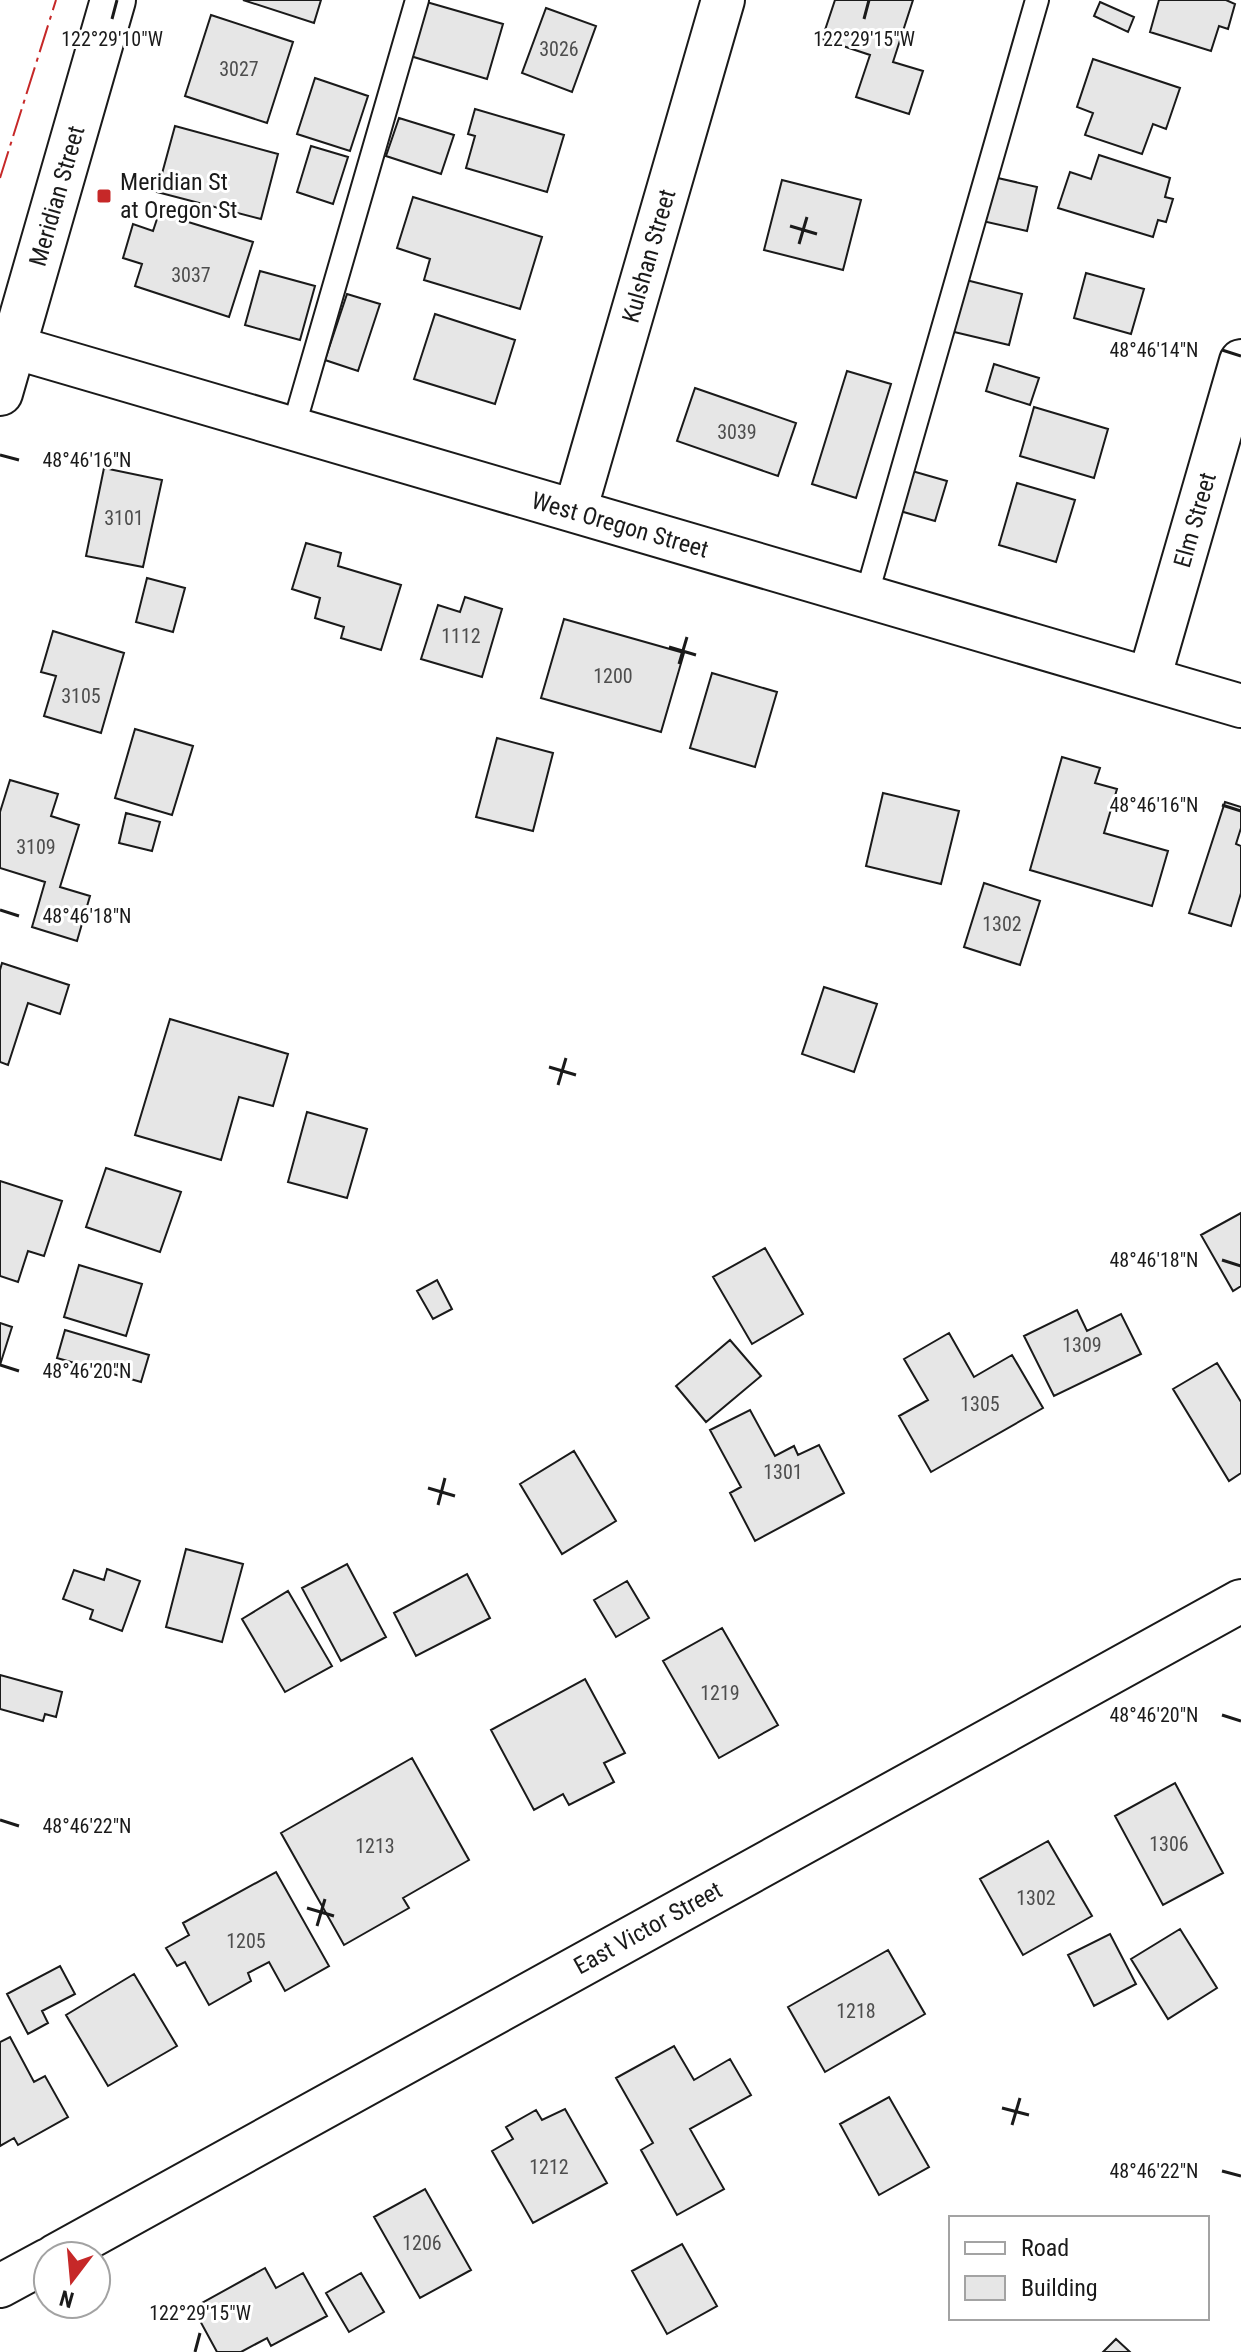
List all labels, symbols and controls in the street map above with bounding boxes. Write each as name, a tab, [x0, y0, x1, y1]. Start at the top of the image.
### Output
text: 122°29'10"W	[61, 27, 163, 51]
text: 122°29'15"W	[813, 27, 915, 51]
house number: 3026	[539, 37, 579, 61]
house number: 3027	[219, 57, 259, 81]
street label: Meridian Street	[24, 123, 90, 269]
place label: Meridian St at Oregon St	[120, 168, 237, 224]
street label: Kulshan Street	[617, 186, 681, 326]
marker: Meridian St at Oregon St	[95, 187, 113, 205]
house number: 3037	[171, 263, 211, 287]
text: 48°46'14"N	[1109, 338, 1199, 362]
house number: 3039	[717, 420, 757, 444]
text: 48°46'16"N	[42, 448, 132, 472]
street label: Elm Street	[1168, 469, 1222, 571]
street label: West Oregon Street	[528, 486, 712, 564]
house number: 3101	[104, 506, 144, 530]
house number: 1112	[441, 624, 481, 648]
house number: 1200	[593, 664, 633, 688]
house number: 3105	[61, 684, 101, 708]
text: 48°46'16"N	[1109, 793, 1199, 817]
house number: 3109	[16, 835, 56, 859]
text: 48°46'18"N	[42, 904, 132, 928]
house number: 1302	[982, 912, 1022, 936]
text: 48°46'18"N	[1109, 1248, 1199, 1272]
house number: 1309	[1062, 1333, 1102, 1357]
text: 48°46'20"N	[42, 1359, 132, 1383]
house number: 1305	[960, 1392, 1000, 1416]
house number: 1301	[763, 1460, 803, 1484]
house number: 1219	[700, 1681, 740, 1705]
text: 48°46'20"N	[1109, 1703, 1199, 1727]
text: 48°46'22"N	[42, 1814, 132, 1838]
house number: 1306	[1149, 1832, 1189, 1856]
house number: 1213	[355, 1834, 395, 1858]
street label: East Victor Street	[569, 1876, 727, 1980]
house number: 1302	[1016, 1886, 1056, 1910]
house number: 1205	[226, 1929, 266, 1953]
house number: 1218	[836, 1999, 876, 2023]
house number: 1212	[529, 2155, 569, 2179]
text: 48°46'22"N	[1109, 2159, 1199, 2183]
legend	[949, 2216, 1209, 2320]
house number: 1206	[402, 2231, 442, 2255]
text: Road	[1021, 2234, 1069, 2262]
north arrow	[32, 2240, 112, 2320]
text: Building	[1021, 2274, 1098, 2302]
text: N	[57, 2285, 77, 2313]
text: 122°29'15"W	[149, 2301, 251, 2325]

